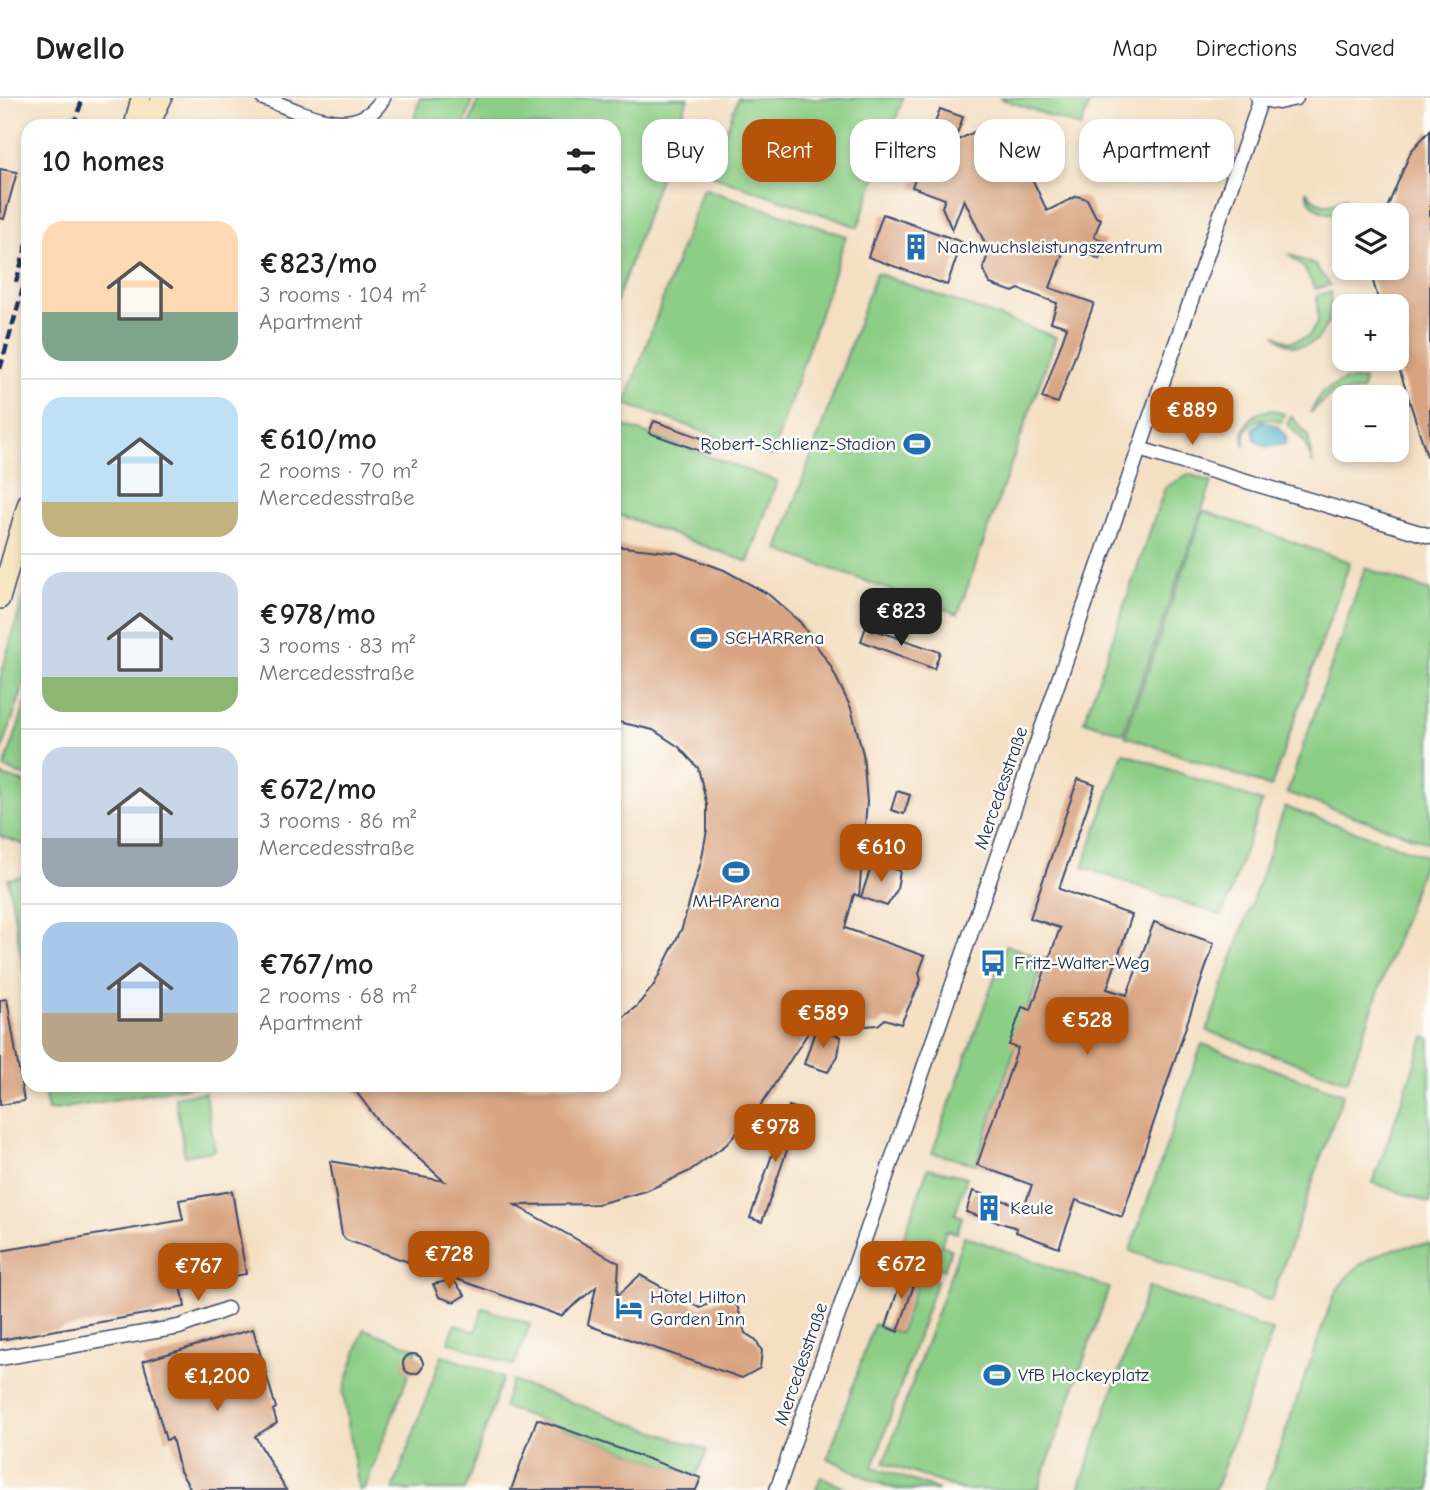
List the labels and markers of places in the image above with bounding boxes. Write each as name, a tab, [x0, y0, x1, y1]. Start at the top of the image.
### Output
building icon: Nachwuchsleistungszentrum	[901, 232, 931, 262]
place label: Nachwuchsleistungszentrum	[937, 236, 1163, 258]
pin: €889	[1151, 388, 1233, 447]
sports icon: Robert-Schlienz-Stadion	[902, 429, 932, 459]
place label: Robert-Schlienz-Stadion	[700, 433, 896, 455]
pin: €823	[860, 588, 942, 648]
sports icon: SCHARRena	[689, 623, 719, 653]
place label: SCHARRena	[725, 627, 824, 649]
pin: €610	[840, 824, 922, 884]
sports icon: MHPArena	[721, 857, 751, 887]
place label: MHPArena	[692, 890, 780, 912]
bus stop icon: Fritz-Walter-Weg	[978, 948, 1008, 978]
place label: Fritz-Walter-Weg	[1014, 952, 1150, 974]
pin: €589	[782, 990, 864, 1050]
pin: €528	[1046, 998, 1128, 1057]
pin: €978	[734, 1104, 816, 1164]
building icon: Keule	[974, 1193, 1004, 1223]
place label: Keule	[1010, 1197, 1054, 1219]
pin: €728	[408, 1232, 490, 1291]
pin: €672	[860, 1242, 942, 1301]
pin: €767	[157, 1244, 239, 1303]
place label: Hotel Hilton Garden Inn	[650, 1286, 746, 1330]
hotel icon: Hotel Hilton Garden Inn	[614, 1293, 644, 1323]
pin: €1,200	[160, 1354, 274, 1413]
sports icon: VfB Hockeyplatz	[982, 1360, 1012, 1390]
place label: VfB Hockeyplatz	[1018, 1364, 1149, 1386]

